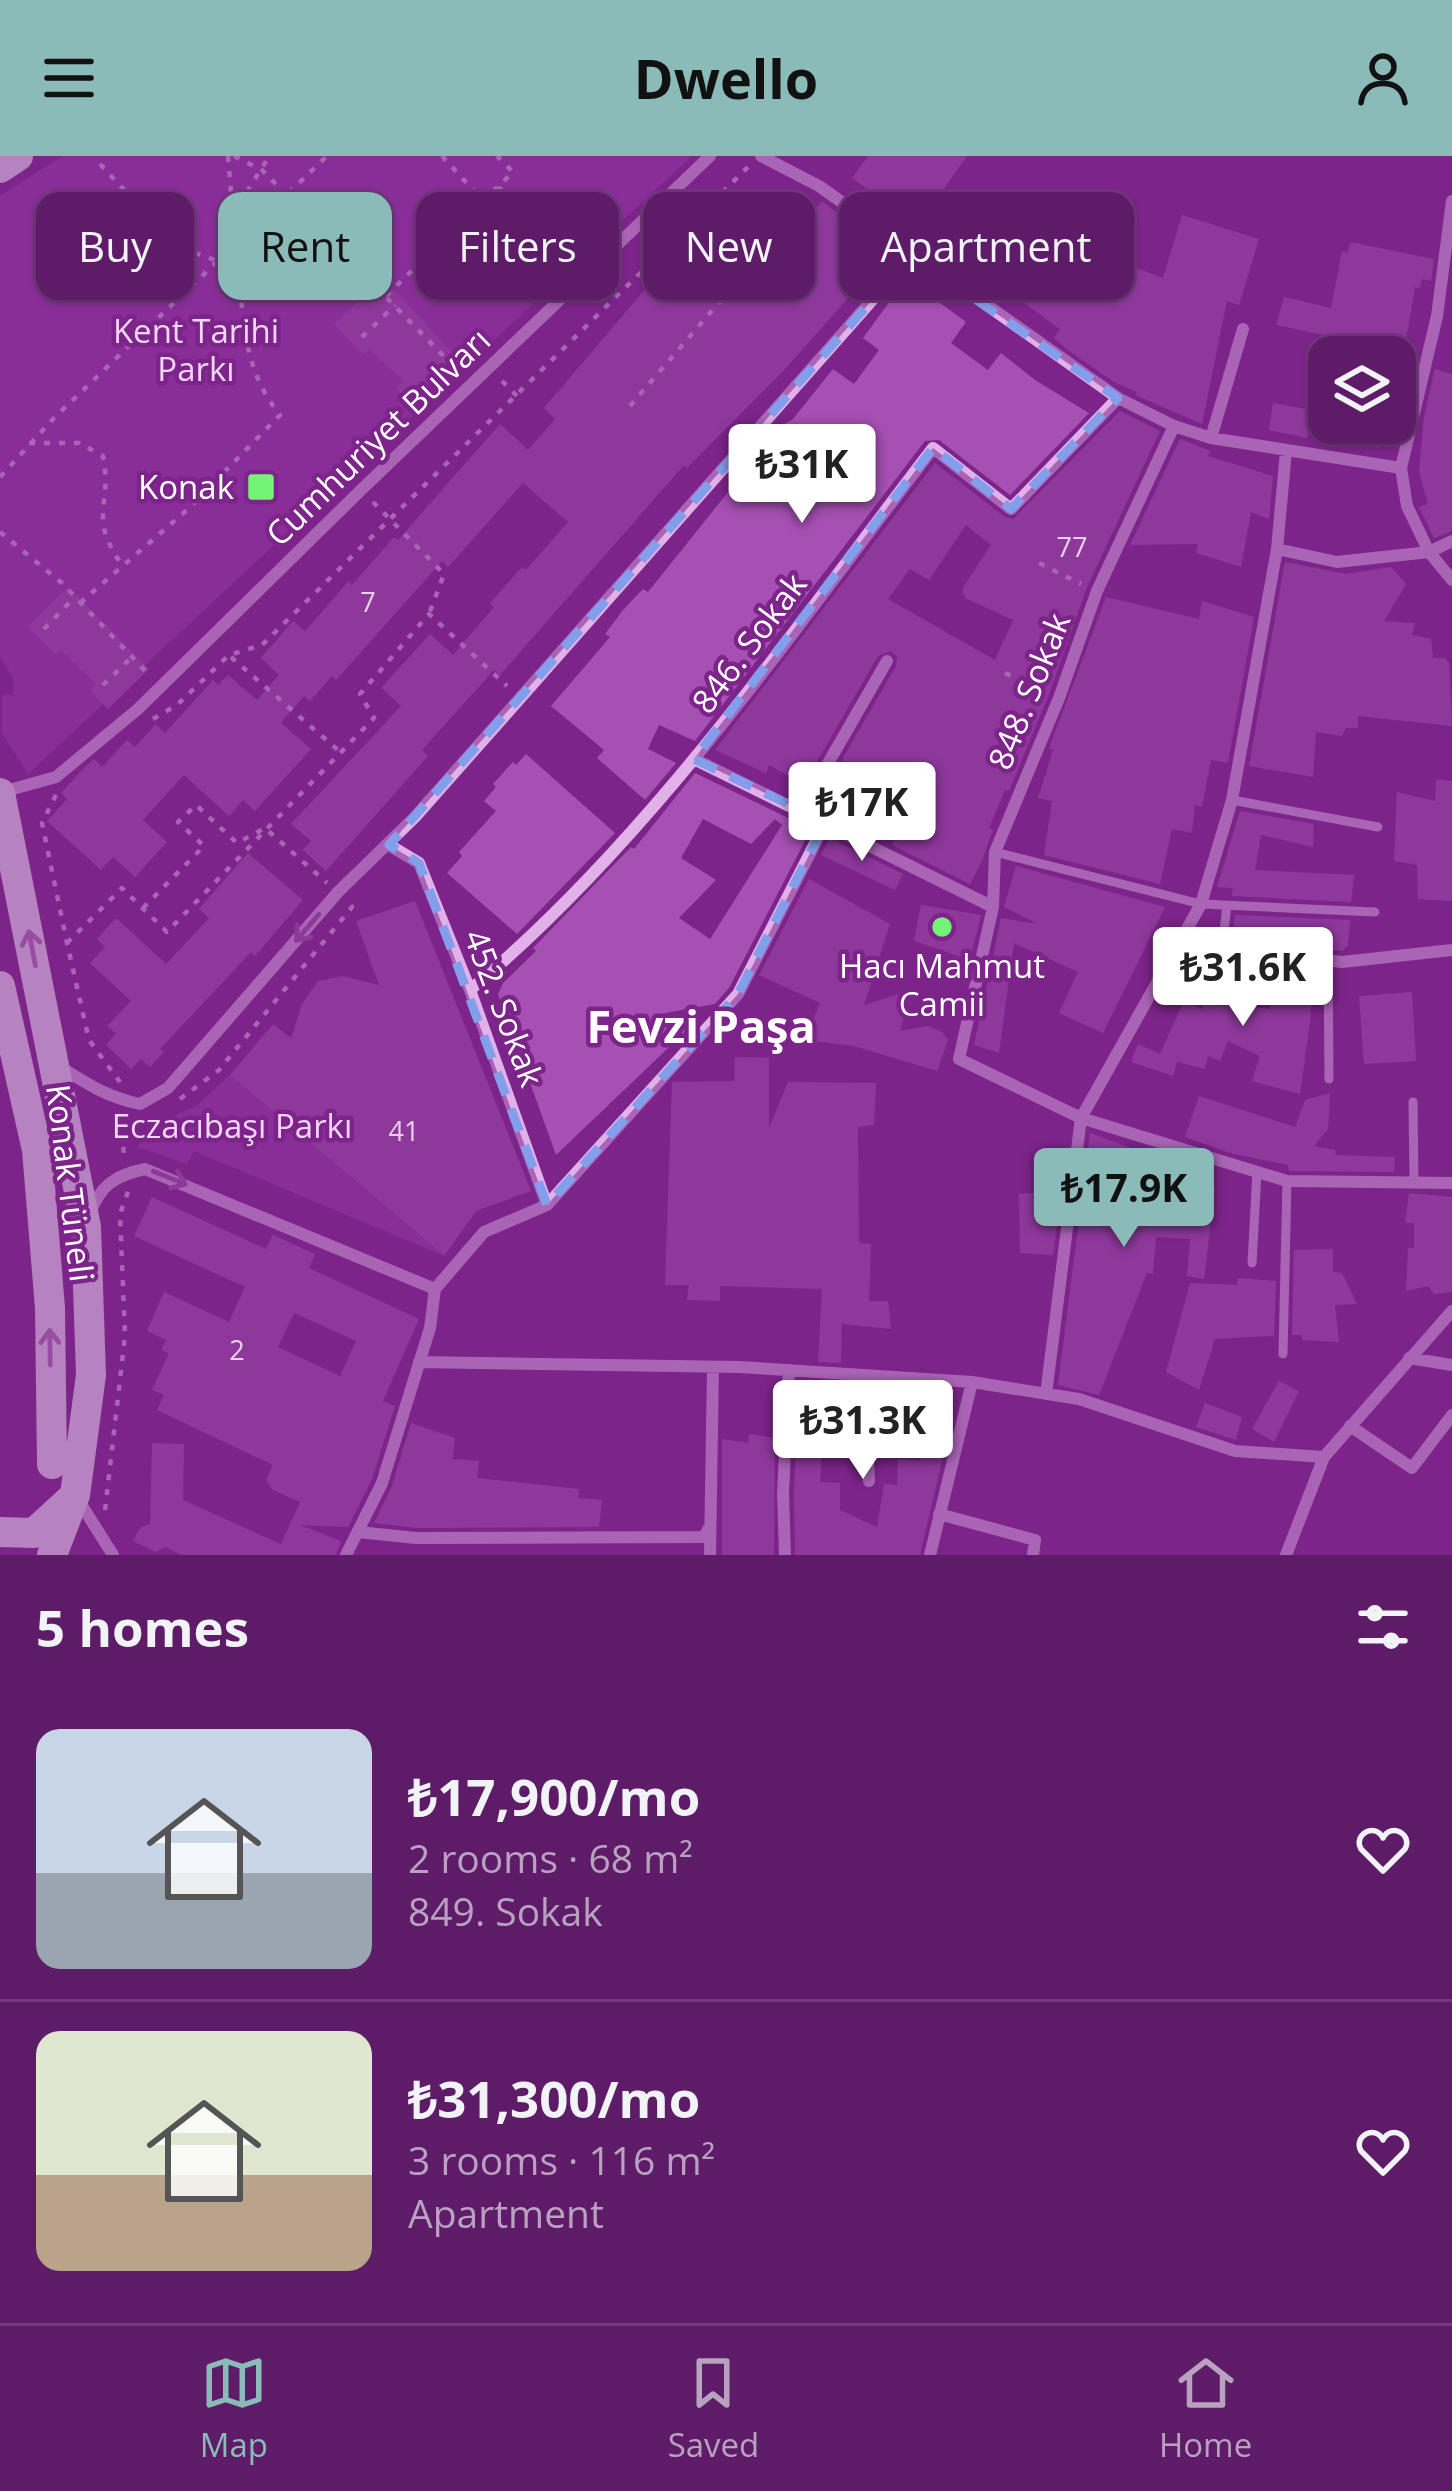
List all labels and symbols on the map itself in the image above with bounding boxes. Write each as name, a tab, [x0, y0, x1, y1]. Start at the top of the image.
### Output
park label: Kent Tarihi Parkı	[113, 308, 279, 391]
street label: Cumhuriyet Bulvarı	[256, 318, 500, 556]
pin: ₺31K	[731, 424, 873, 526]
place label: Konak	[138, 464, 235, 509]
marker: Konak	[245, 471, 277, 503]
house number: 77	[1057, 528, 1087, 565]
street label: 846. Sokak	[681, 563, 817, 722]
house number: 7	[360, 583, 376, 620]
street label: 848. Sokak	[977, 605, 1081, 776]
pin: ₺17K	[791, 762, 933, 864]
one-way arrow	[293, 912, 321, 943]
marker: Hacı Mahmut Camii	[929, 914, 955, 940]
street label: 452. Sokak	[454, 923, 555, 1093]
pin: ₺31.6K	[1145, 927, 1341, 1029]
one-way arrow	[20, 929, 42, 968]
place label: Hacı Mahmut Camii	[839, 943, 1045, 1026]
district label: Fevzi Paşa	[586, 995, 816, 1056]
street label: Konak Tüneli	[36, 1082, 105, 1284]
park label: Eczacıbaşı Parkı	[112, 1103, 352, 1148]
house number: 41	[389, 1112, 419, 1149]
pin: ₺17.9K	[1026, 1148, 1222, 1250]
one-way arrow	[150, 1169, 187, 1191]
one-way arrow	[39, 1328, 62, 1367]
house number: 2	[229, 1331, 245, 1368]
pin: ₺31.3K	[765, 1380, 961, 1482]

